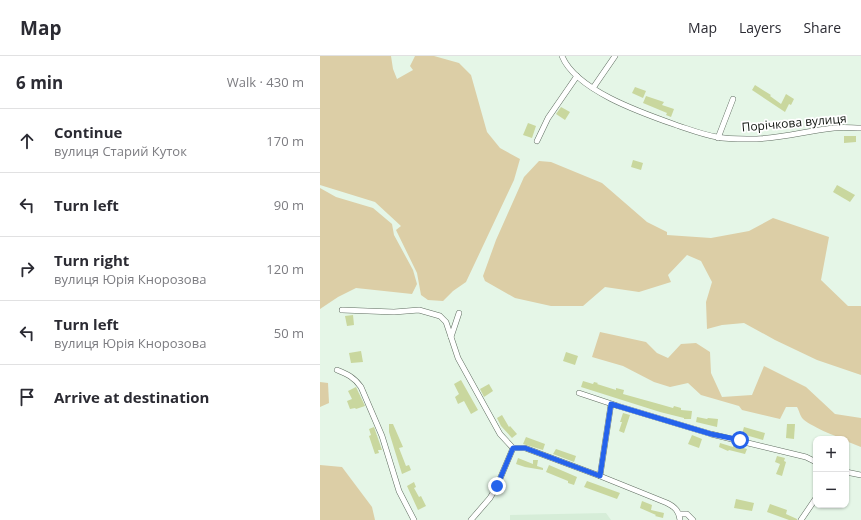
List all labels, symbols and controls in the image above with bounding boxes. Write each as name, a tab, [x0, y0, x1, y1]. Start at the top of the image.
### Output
text: Map	[20, 15, 61, 41]
text: Map	[688, 18, 717, 37]
text: Layers	[739, 18, 781, 37]
text: Share	[803, 18, 841, 37]
text: 6 min	[16, 71, 63, 94]
text: Walk · 430 m	[227, 73, 304, 91]
street label: Порічкова вулиця	[741, 109, 847, 136]
text: Continue	[54, 122, 122, 142]
icon: ahead	[16, 130, 38, 152]
text: 170 m	[266, 132, 304, 150]
text: вулиця Старий Куток	[54, 142, 187, 160]
icon: left	[16, 194, 38, 216]
text: Turn left	[54, 195, 119, 215]
text: 90 m	[274, 196, 304, 214]
text: Turn right	[54, 250, 129, 270]
icon: right	[16, 258, 38, 280]
text: 120 m	[266, 260, 304, 278]
text: вулиця Юрія Кнорозова	[54, 270, 206, 288]
text: Turn left	[54, 314, 119, 334]
icon: left	[16, 322, 38, 344]
text: 50 m	[274, 324, 304, 342]
text: вулиця Юрія Кнорозова	[54, 334, 206, 352]
icon: arrive	[16, 386, 38, 408]
text: Arrive at destination	[54, 387, 209, 407]
route start	[731, 431, 749, 449]
map controls	[813, 436, 849, 508]
button: +	[813, 436, 849, 472]
button: −	[813, 472, 849, 508]
route end	[488, 477, 506, 495]

